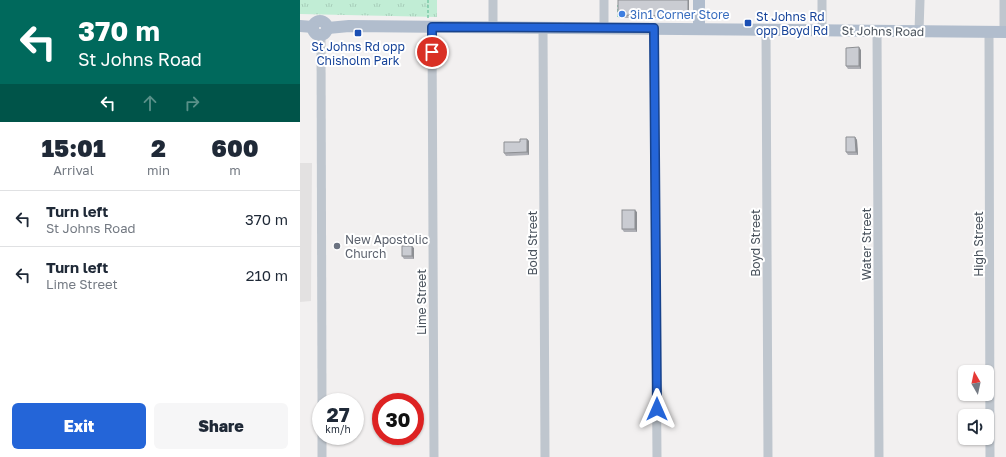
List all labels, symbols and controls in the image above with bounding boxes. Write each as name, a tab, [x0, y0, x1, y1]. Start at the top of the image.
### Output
place label: 3in1 Corner Store	[630, 7, 729, 22]
marker: 3in1 Corner Store	[617, 9, 627, 19]
place label: St Johns Rd opp Boyd Rd	[756, 9, 828, 38]
text: 370 m	[78, 14, 160, 47]
icon: left	[12, 16, 64, 68]
marker: St Johns Rd opp Boyd Rd	[743, 18, 753, 28]
street label: St Johns Road	[842, 23, 924, 39]
marker: St Johns Rd opp Chisholm Park	[353, 28, 363, 38]
pin	[415, 35, 449, 69]
place label: St Johns Rd opp Chisholm Park	[311, 39, 405, 68]
icon: arrive	[421, 41, 443, 63]
text: St Johns Road	[78, 48, 202, 70]
icon: left	[97, 92, 119, 114]
icon: ahead	[139, 92, 161, 114]
icon: right	[181, 92, 203, 114]
text: 15:01	[41, 133, 106, 162]
text: 2	[151, 133, 166, 162]
text: 600	[211, 133, 259, 162]
text: Arrival	[53, 162, 94, 178]
text: min	[147, 162, 170, 178]
text: m	[229, 162, 241, 178]
text: Turn left	[46, 202, 108, 220]
street label: Water Street	[859, 207, 874, 280]
icon: left	[12, 208, 34, 230]
street label: Boyd Street	[748, 209, 763, 277]
text: 370 m	[245, 210, 288, 228]
street label: Bold Street	[525, 210, 540, 275]
street label: High Street	[971, 211, 986, 277]
text: St Johns Road	[46, 220, 136, 236]
place label: New Apostolic Church	[345, 232, 429, 261]
marker: New Apostolic Church	[332, 241, 342, 251]
text: Turn left	[46, 258, 108, 276]
icon: left	[12, 264, 34, 286]
text: 210 m	[246, 266, 288, 284]
street label: Lime Street	[414, 269, 429, 335]
text: Lime Street	[46, 276, 118, 292]
north arrow	[958, 365, 994, 401]
map controls	[958, 365, 994, 445]
position arrow	[636, 388, 678, 430]
speed limit sign: 30	[372, 393, 424, 445]
text: 27	[326, 402, 350, 426]
button: Exit	[12, 403, 146, 449]
button: Share	[154, 403, 288, 449]
button: sound	[958, 409, 994, 445]
text: km/h	[325, 423, 351, 435]

